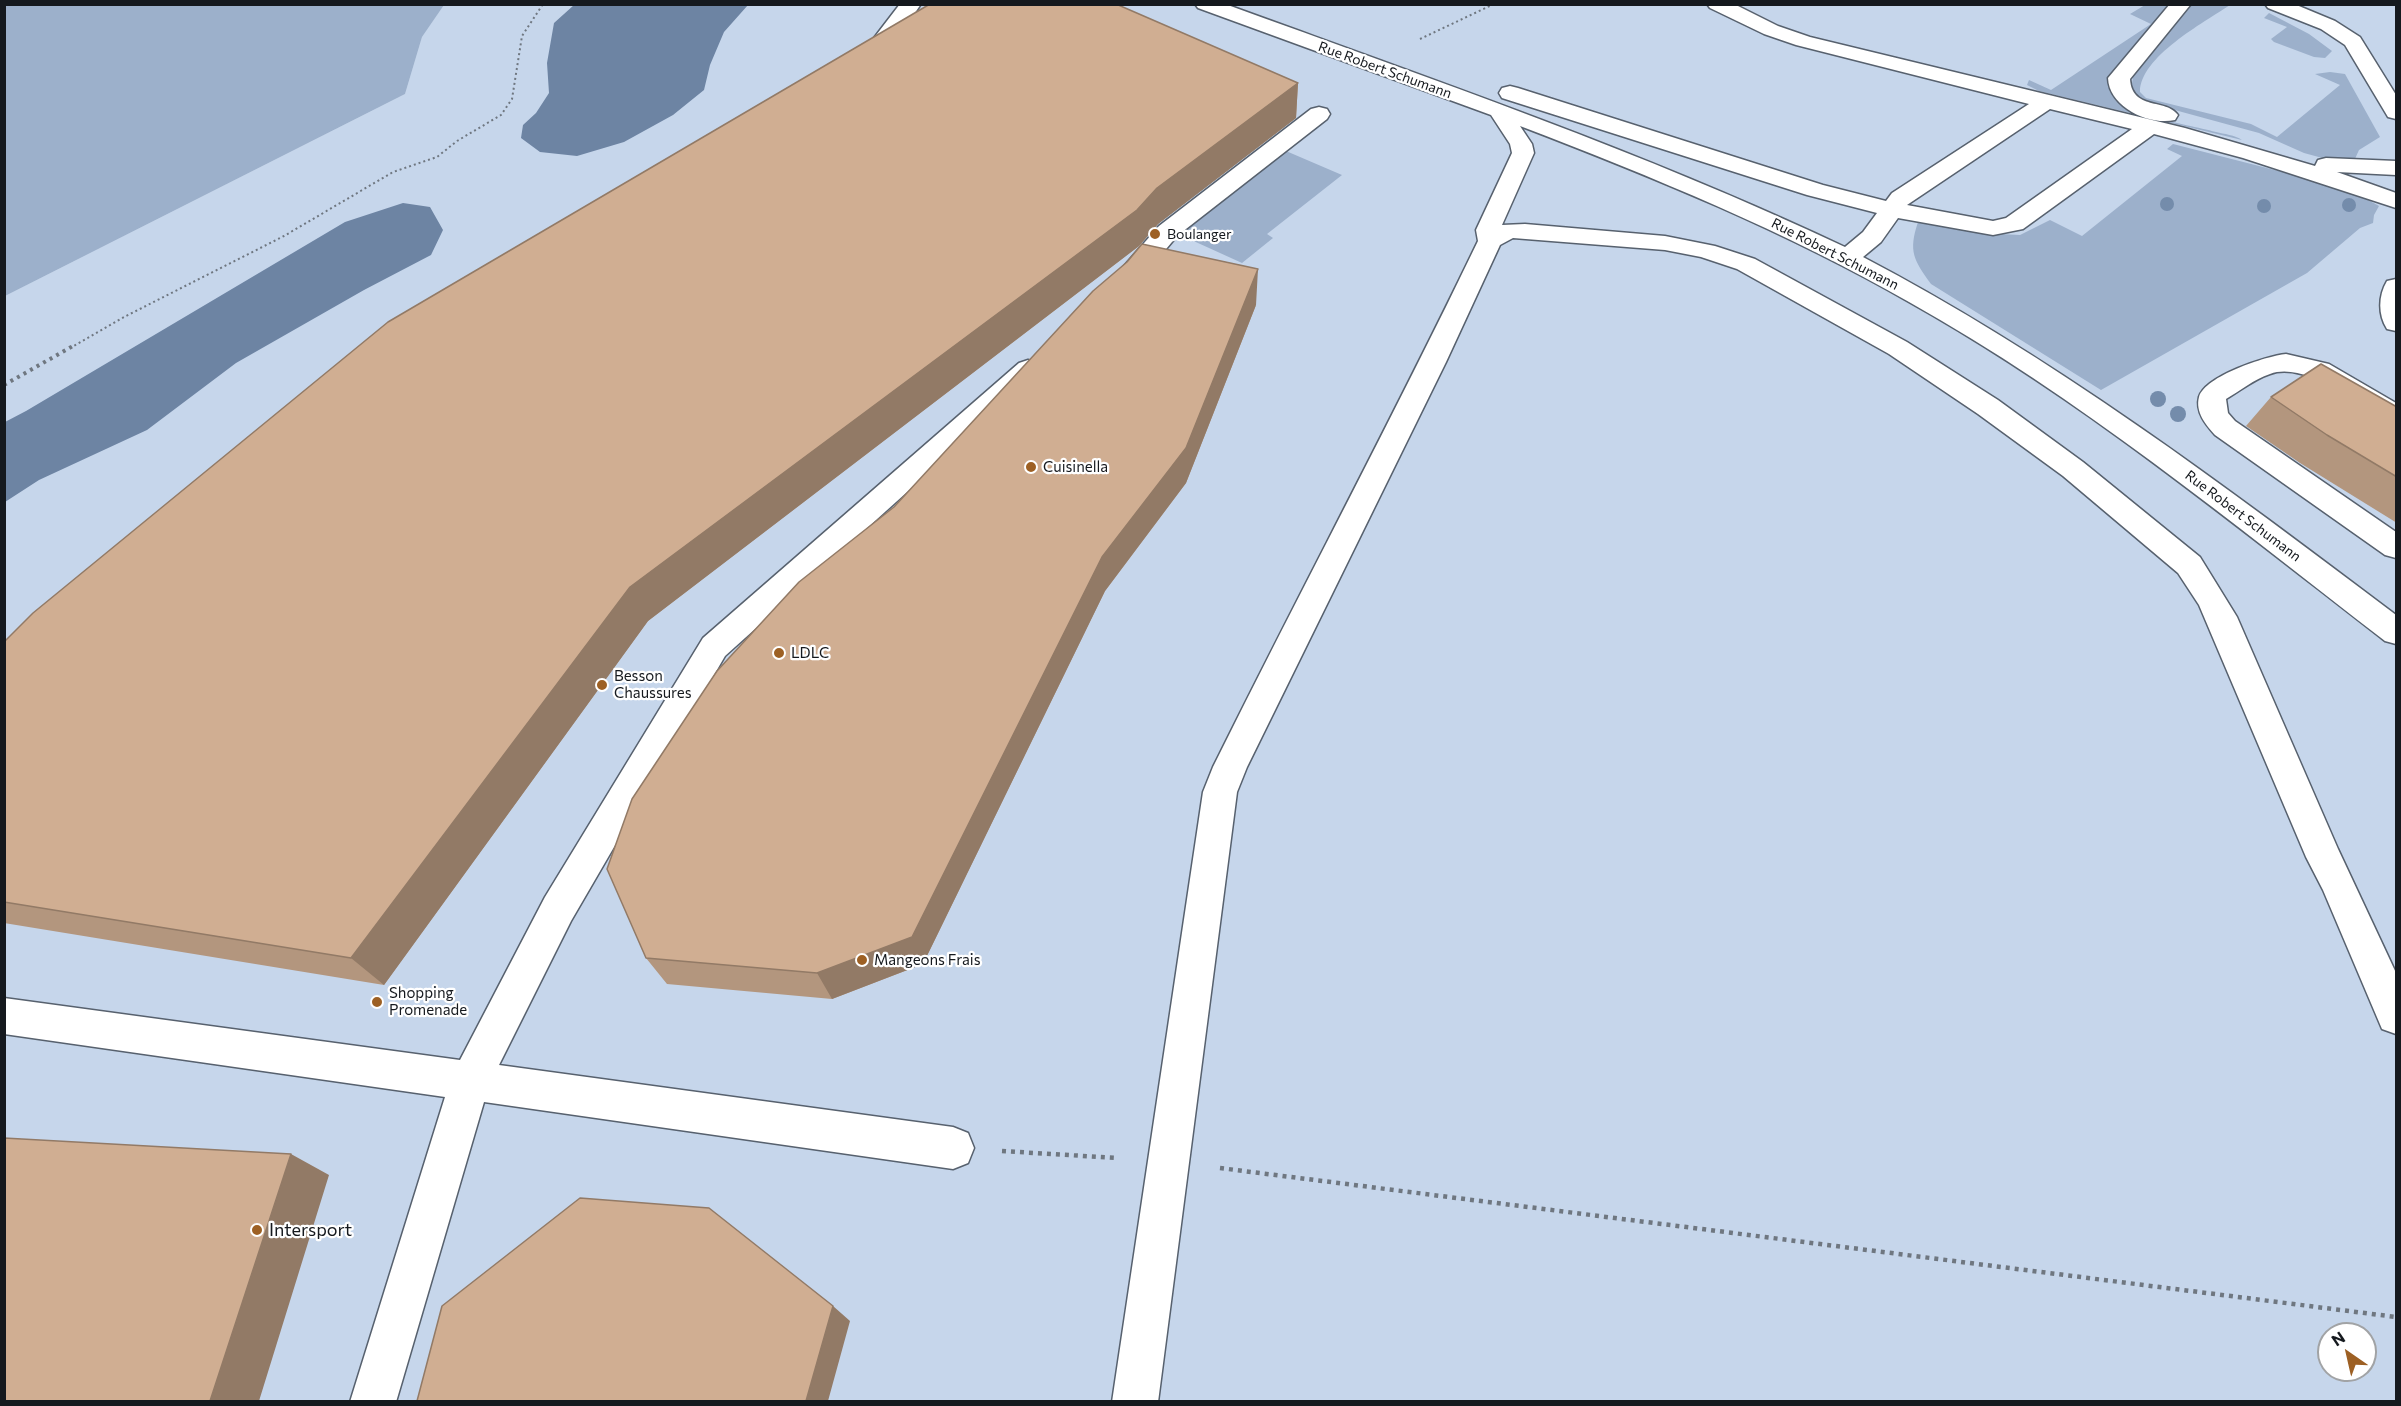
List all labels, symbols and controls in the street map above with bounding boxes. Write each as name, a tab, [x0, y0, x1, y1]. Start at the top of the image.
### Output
street label: Rue Robert Schumann	[1316, 38, 1454, 102]
street label: Rue Robert Schumann	[1768, 215, 1902, 293]
place label: Boulanger	[1167, 226, 1232, 242]
marker: Boulanger	[1148, 227, 1162, 241]
place label: Cuisinella	[1043, 458, 1108, 476]
marker: Cuisinella	[1024, 460, 1038, 474]
street label: Rue Robert Schumann	[2182, 467, 2304, 565]
place label: LDLC	[791, 644, 829, 662]
marker: LDLC	[772, 646, 786, 660]
place label: Besson Chaussures	[614, 667, 692, 702]
marker: Besson Chaussures	[595, 678, 609, 692]
place label: Mangeons Frais	[874, 951, 981, 969]
marker: Mangeons Frais	[855, 953, 869, 967]
place label: Shopping Promenade	[389, 984, 467, 1019]
marker: Shopping Promenade	[370, 995, 384, 1009]
place label: Intersport	[269, 1219, 352, 1241]
marker: Intersport	[250, 1223, 264, 1237]
north arrow	[2317, 1322, 2377, 1382]
text: N	[2327, 1327, 2348, 1350]

